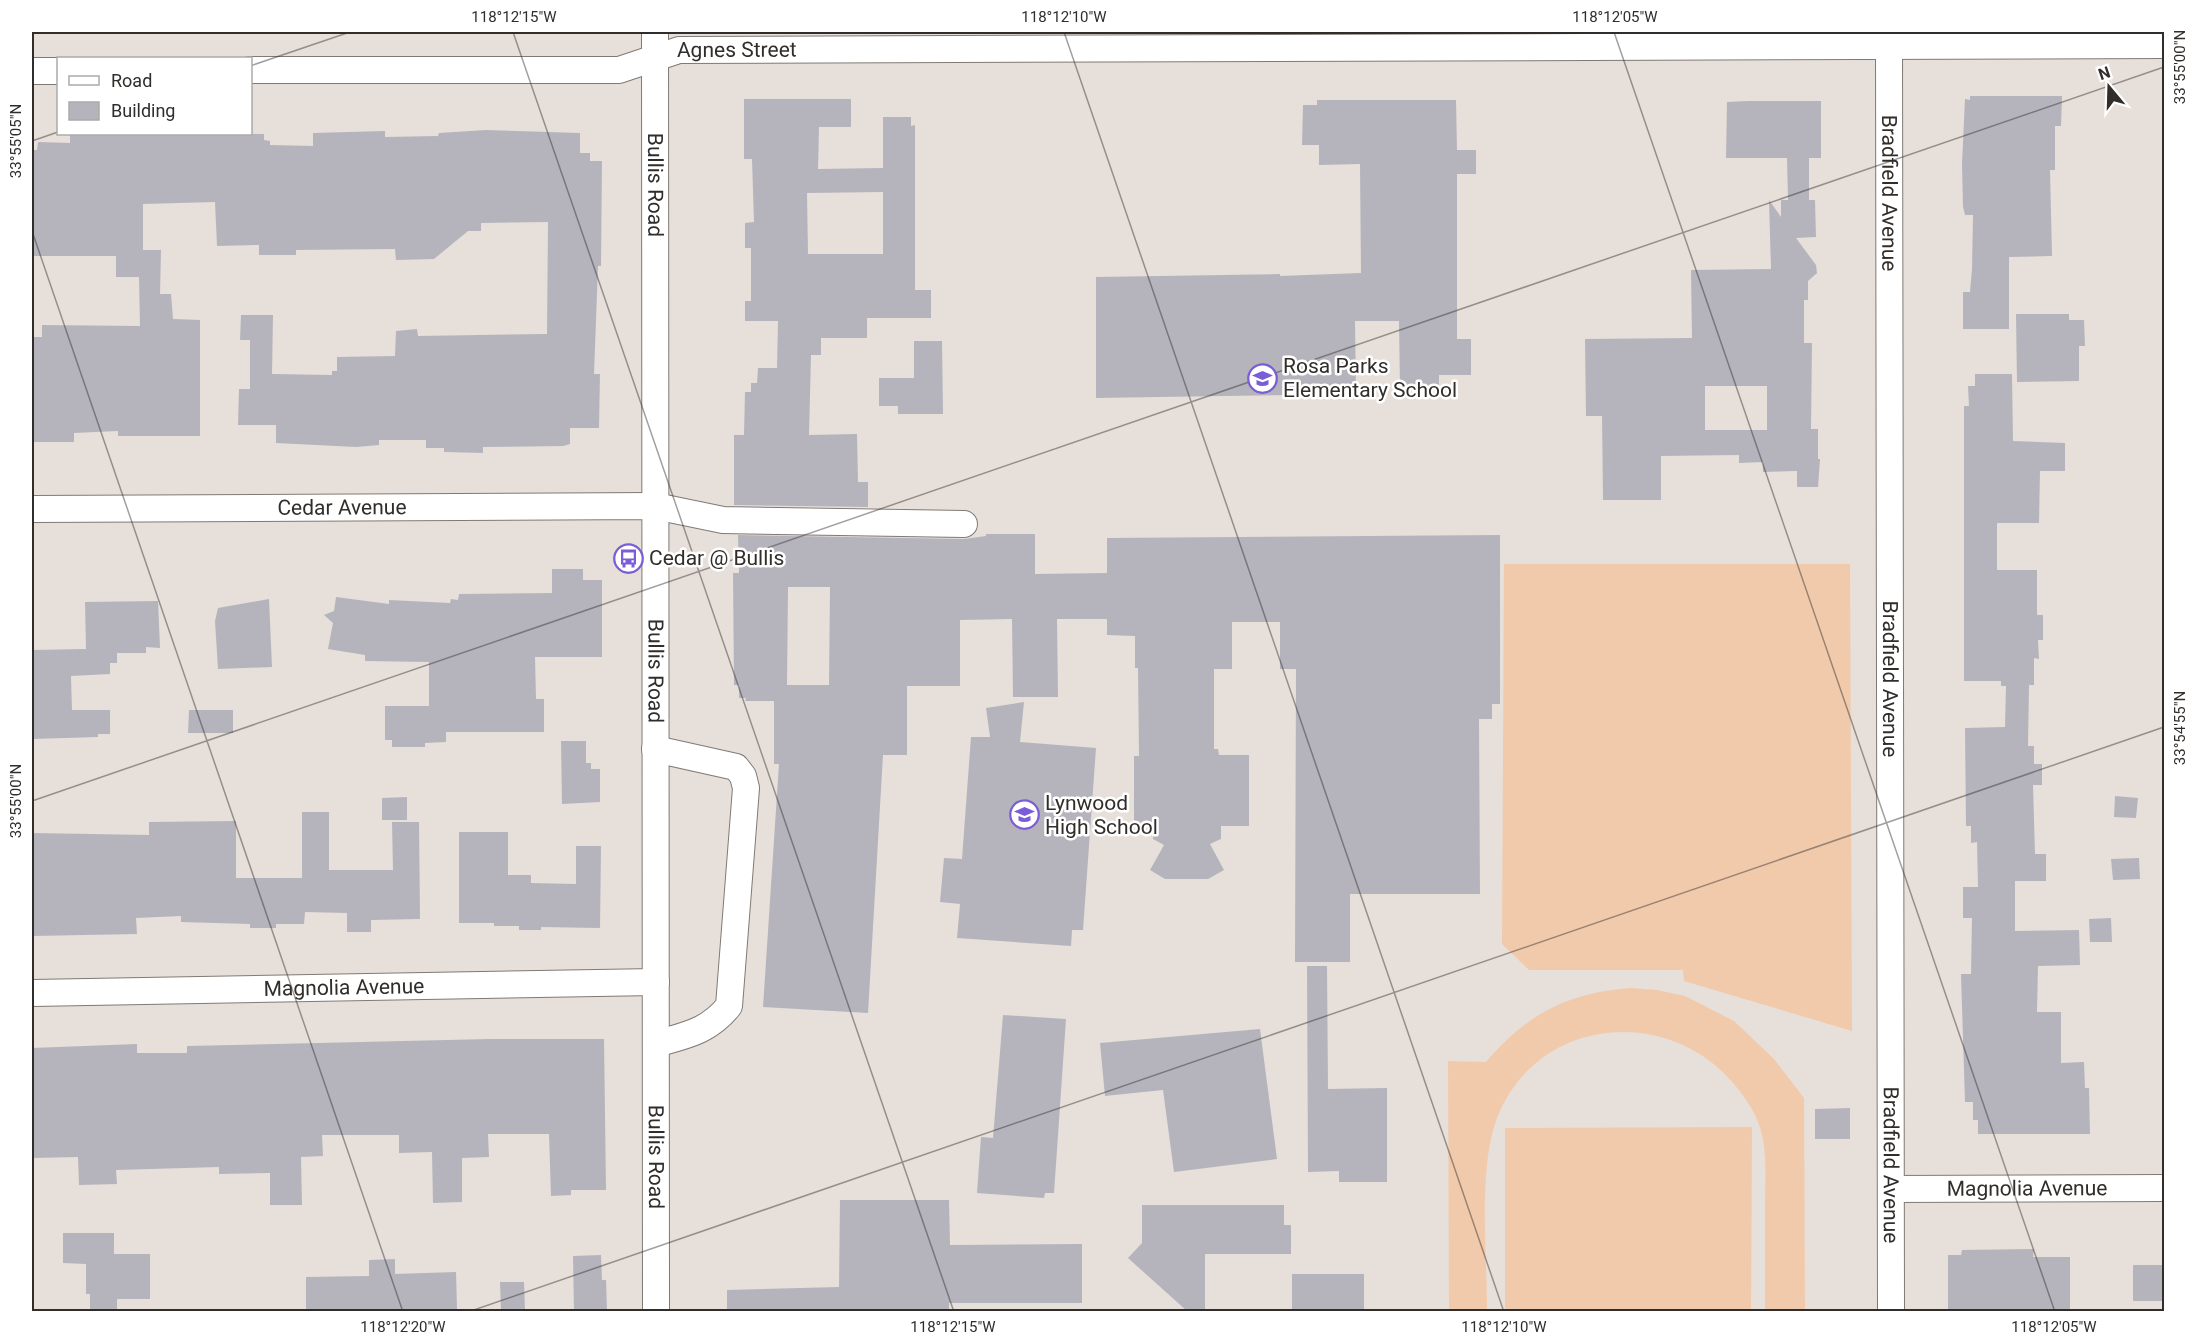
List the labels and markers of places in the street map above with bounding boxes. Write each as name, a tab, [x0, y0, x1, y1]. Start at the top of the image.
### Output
place label: Rosa Parks Elementary School	[1283, 354, 1457, 402]
school or university icon: Rosa Parks Elementary School	[1246, 362, 1278, 394]
bus stop icon: Cedar @ Bullis	[612, 542, 644, 574]
place label: Cedar @ Bullis	[649, 546, 784, 570]
place label: Lynwood High School	[1045, 791, 1158, 839]
school or university icon: Lynwood High School	[1008, 799, 1040, 831]

